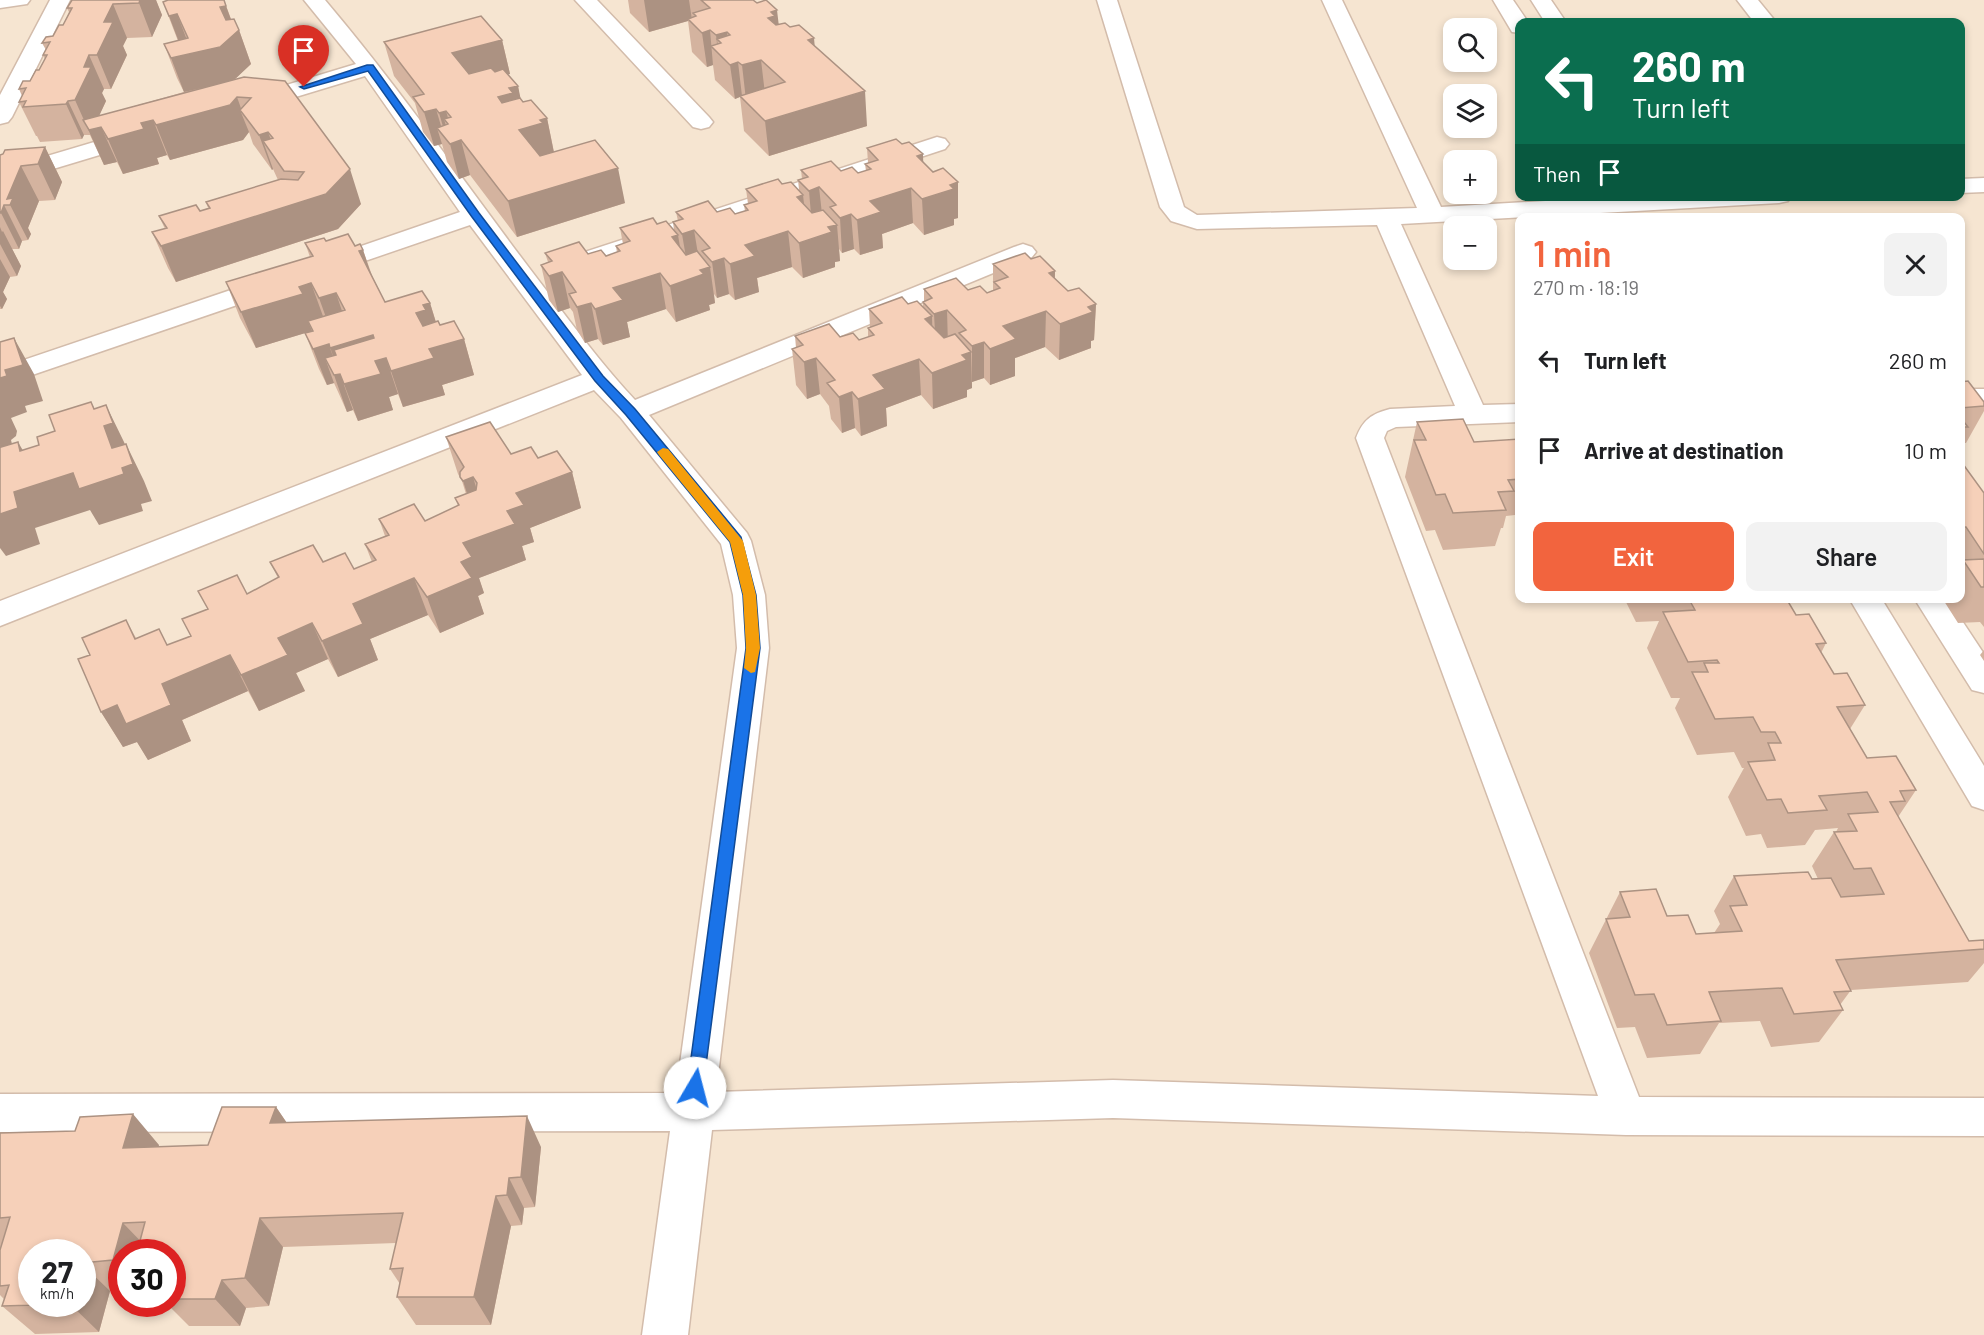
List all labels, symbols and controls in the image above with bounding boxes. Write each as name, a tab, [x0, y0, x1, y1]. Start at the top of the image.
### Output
map controls	[1443, 18, 1497, 270]
button: search	[1443, 18, 1497, 72]
pin	[278, 25, 329, 87]
icon: arrive	[287, 34, 320, 67]
text: 260 m	[1632, 40, 1745, 90]
icon: left	[1533, 42, 1611, 120]
button: layers	[1443, 84, 1497, 138]
text: Turn left	[1632, 91, 1730, 123]
button: +	[1443, 150, 1497, 204]
icon: arrive	[1593, 156, 1626, 189]
text: Then	[1533, 160, 1581, 186]
button: −	[1443, 216, 1497, 270]
text: 1 min	[1533, 231, 1612, 274]
button: close	[1884, 233, 1947, 296]
text: 270 m · 18:19	[1533, 275, 1639, 299]
icon: left	[1533, 344, 1566, 377]
text: Turn left	[1584, 347, 1667, 373]
text: 260 m	[1889, 347, 1947, 373]
icon: arrive	[1533, 434, 1566, 467]
text: Arrive at destination	[1584, 437, 1783, 463]
text: 10 m	[1904, 437, 1947, 463]
button: Exit	[1533, 522, 1734, 591]
button: Share	[1746, 522, 1947, 591]
position arrow	[663, 1056, 727, 1120]
speed limit sign: 30	[108, 1239, 186, 1317]
text: 27	[41, 1253, 73, 1289]
text: km/h	[40, 1284, 74, 1302]

